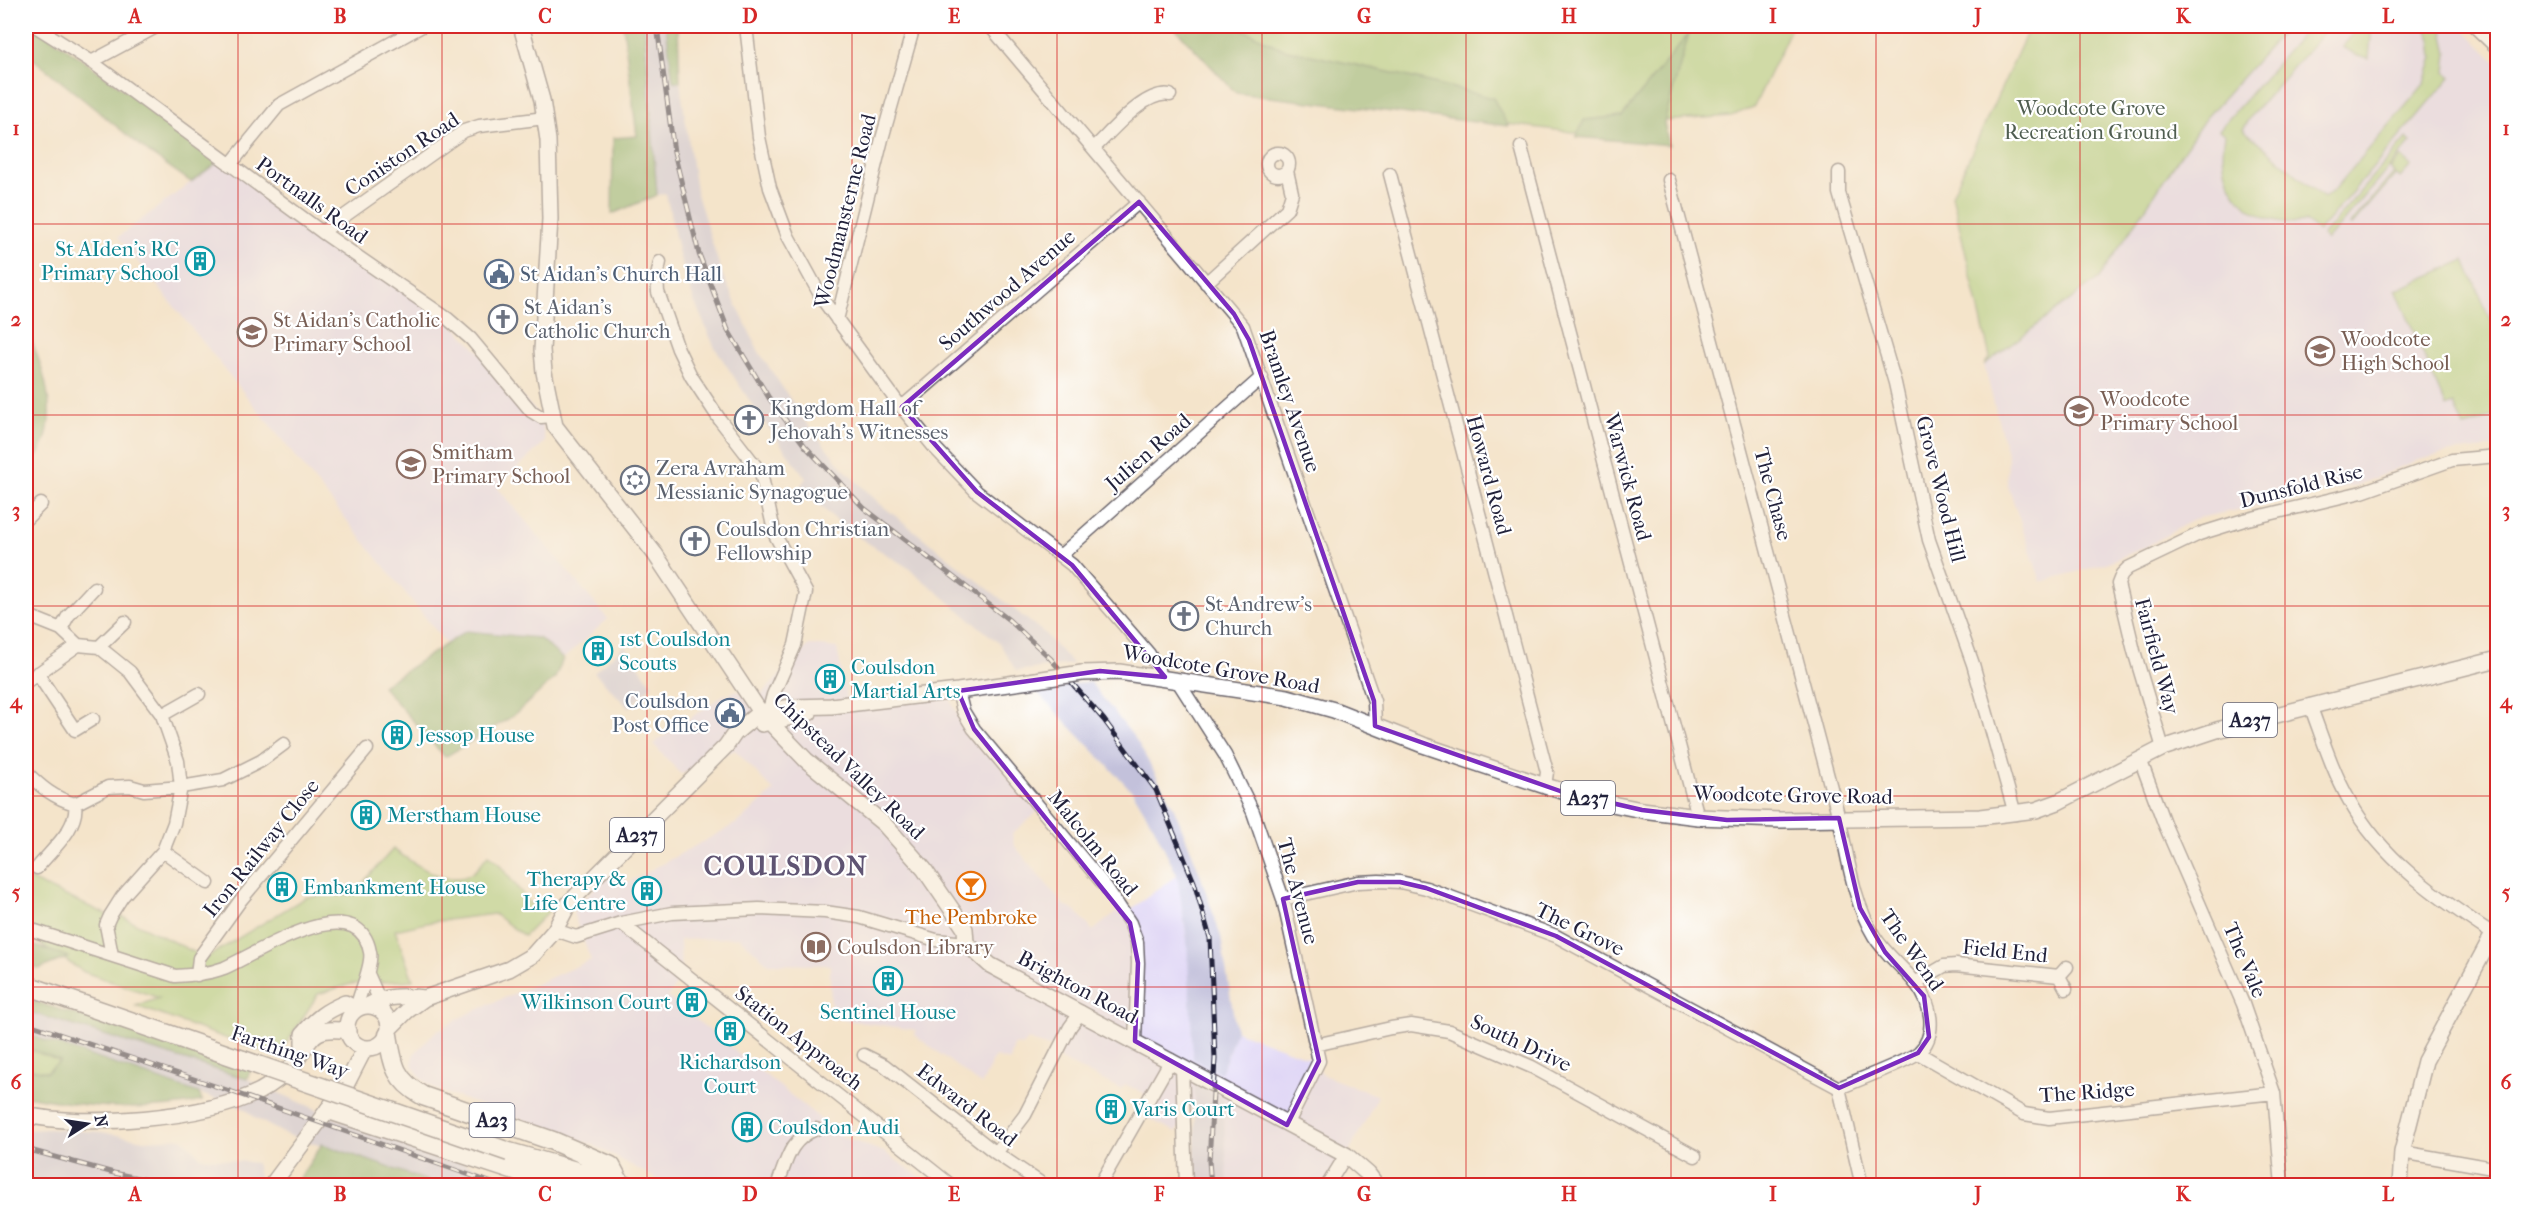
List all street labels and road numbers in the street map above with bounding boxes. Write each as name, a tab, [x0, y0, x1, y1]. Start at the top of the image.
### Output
street label: Coniston Road	[340, 107, 464, 201]
street label: Woodmansterne Road	[809, 111, 881, 312]
street label: Portnalls Road	[252, 152, 373, 249]
street label: Southwood Avenue	[934, 224, 1080, 356]
street label: Bramley Avenue	[1254, 327, 1326, 475]
street label: Julien Road	[1099, 408, 1196, 497]
street label: Warwick Road	[1599, 410, 1657, 544]
street label: Howard Road	[1461, 412, 1517, 538]
street label: Grove Wood Hill	[1911, 413, 1971, 565]
street label: The Chase	[1749, 445, 1797, 543]
street label: Dunsfold Rise	[2237, 459, 2365, 513]
street label: Fairfield Way	[2130, 595, 2184, 718]
street label: Woodcote Grove Road	[1120, 640, 1322, 698]
street label: Chipstead Valley Road	[768, 688, 930, 845]
road number: A237	[2223, 703, 2277, 737]
street label: Iron Railway Close	[198, 774, 324, 922]
road number: A237	[1561, 781, 1615, 815]
street label: Woodcote Grove Road	[1692, 781, 1894, 809]
street label: Malcolm Road	[1043, 785, 1143, 901]
road number: A237	[610, 818, 664, 852]
street label: The Avenue	[1272, 835, 1324, 947]
street label: The Grove	[1532, 897, 1628, 961]
street label: The Wend	[1875, 904, 1949, 996]
street label: The Vale	[2218, 919, 2272, 1001]
street label: Field End	[1961, 935, 2049, 967]
street label: Brighton Road	[1014, 945, 1143, 1029]
street label: Station Approach	[730, 981, 868, 1095]
street label: South Drive	[1467, 1009, 1575, 1077]
street label: Farthing Way	[228, 1021, 353, 1084]
street label: Edward Road	[912, 1058, 1022, 1152]
street label: The Ridge	[2039, 1077, 2135, 1107]
road number: A23	[470, 1103, 514, 1137]

